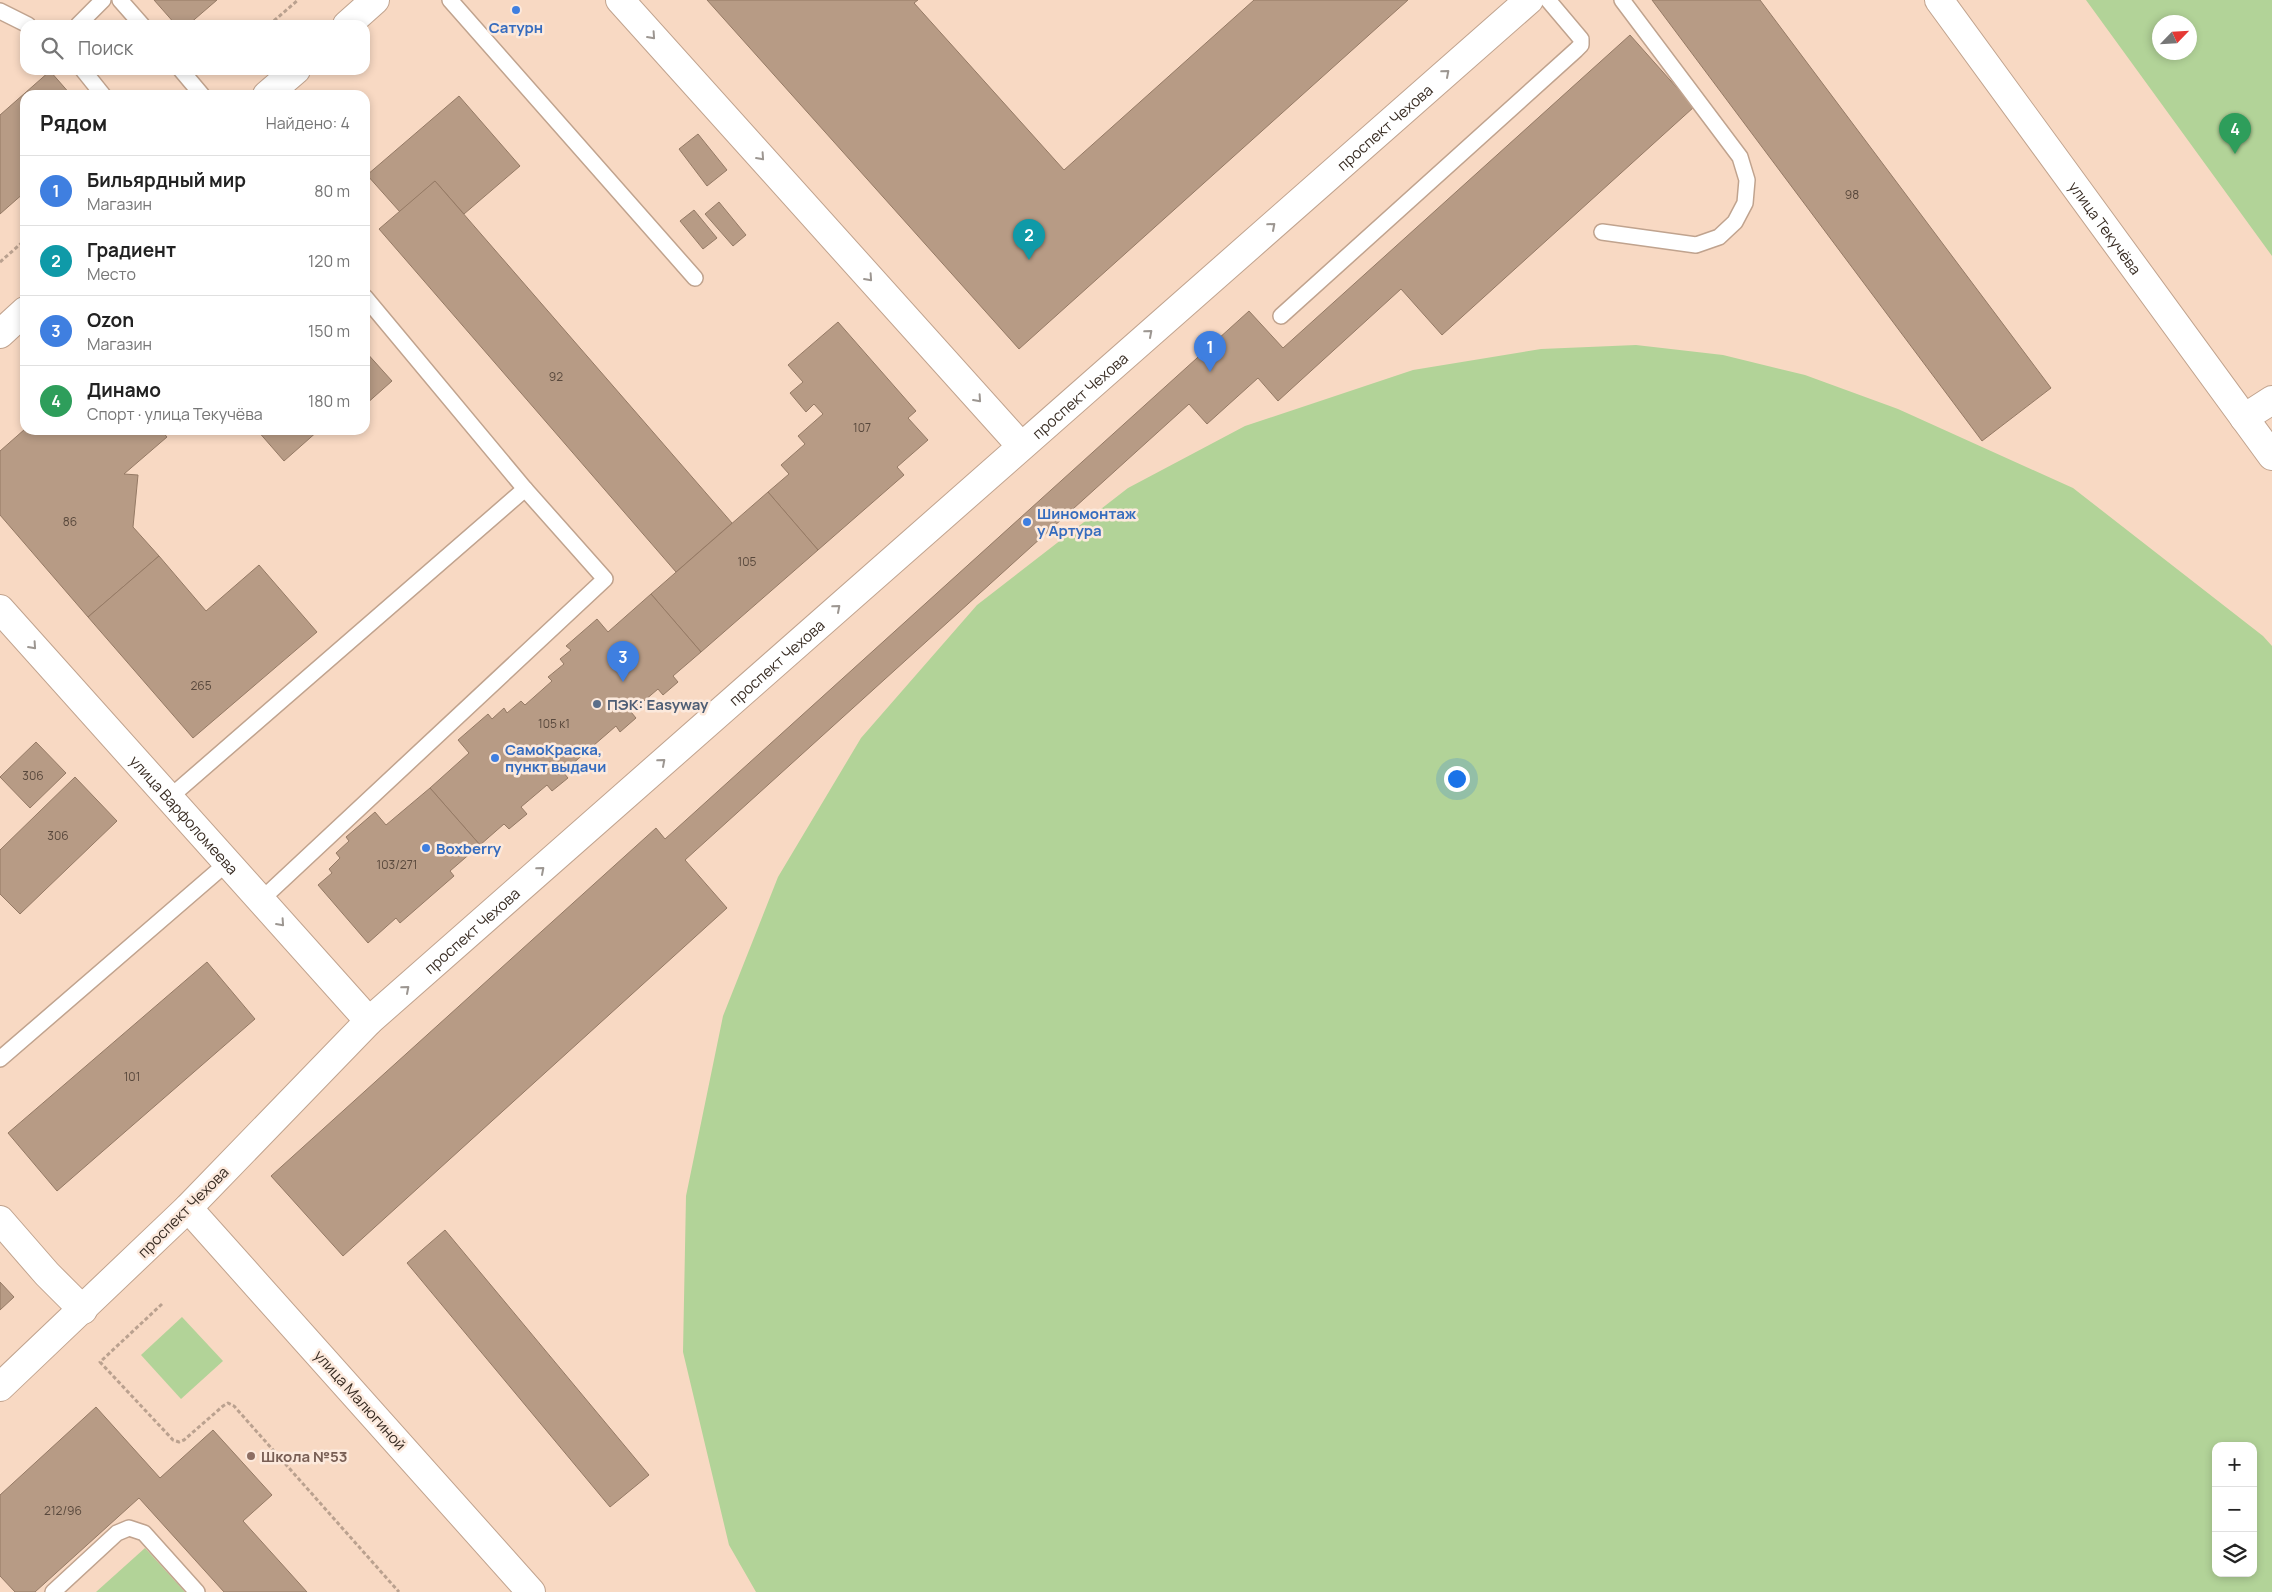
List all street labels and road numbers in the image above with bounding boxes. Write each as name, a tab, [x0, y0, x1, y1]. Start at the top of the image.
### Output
street label: проспект Чехова	[1332, 79, 1437, 175]
street label: улица Текучёва	[2064, 177, 2146, 279]
street label: проспект Чехова	[1027, 348, 1132, 443]
street label: проспект Чехова	[724, 614, 829, 710]
street label: улица Варфоломеева	[125, 750, 243, 879]
street label: проспект Чехова	[419, 883, 524, 978]
street label: проспект Чехова	[133, 1162, 233, 1262]
street label: улица Малюгиной	[309, 1345, 411, 1455]

